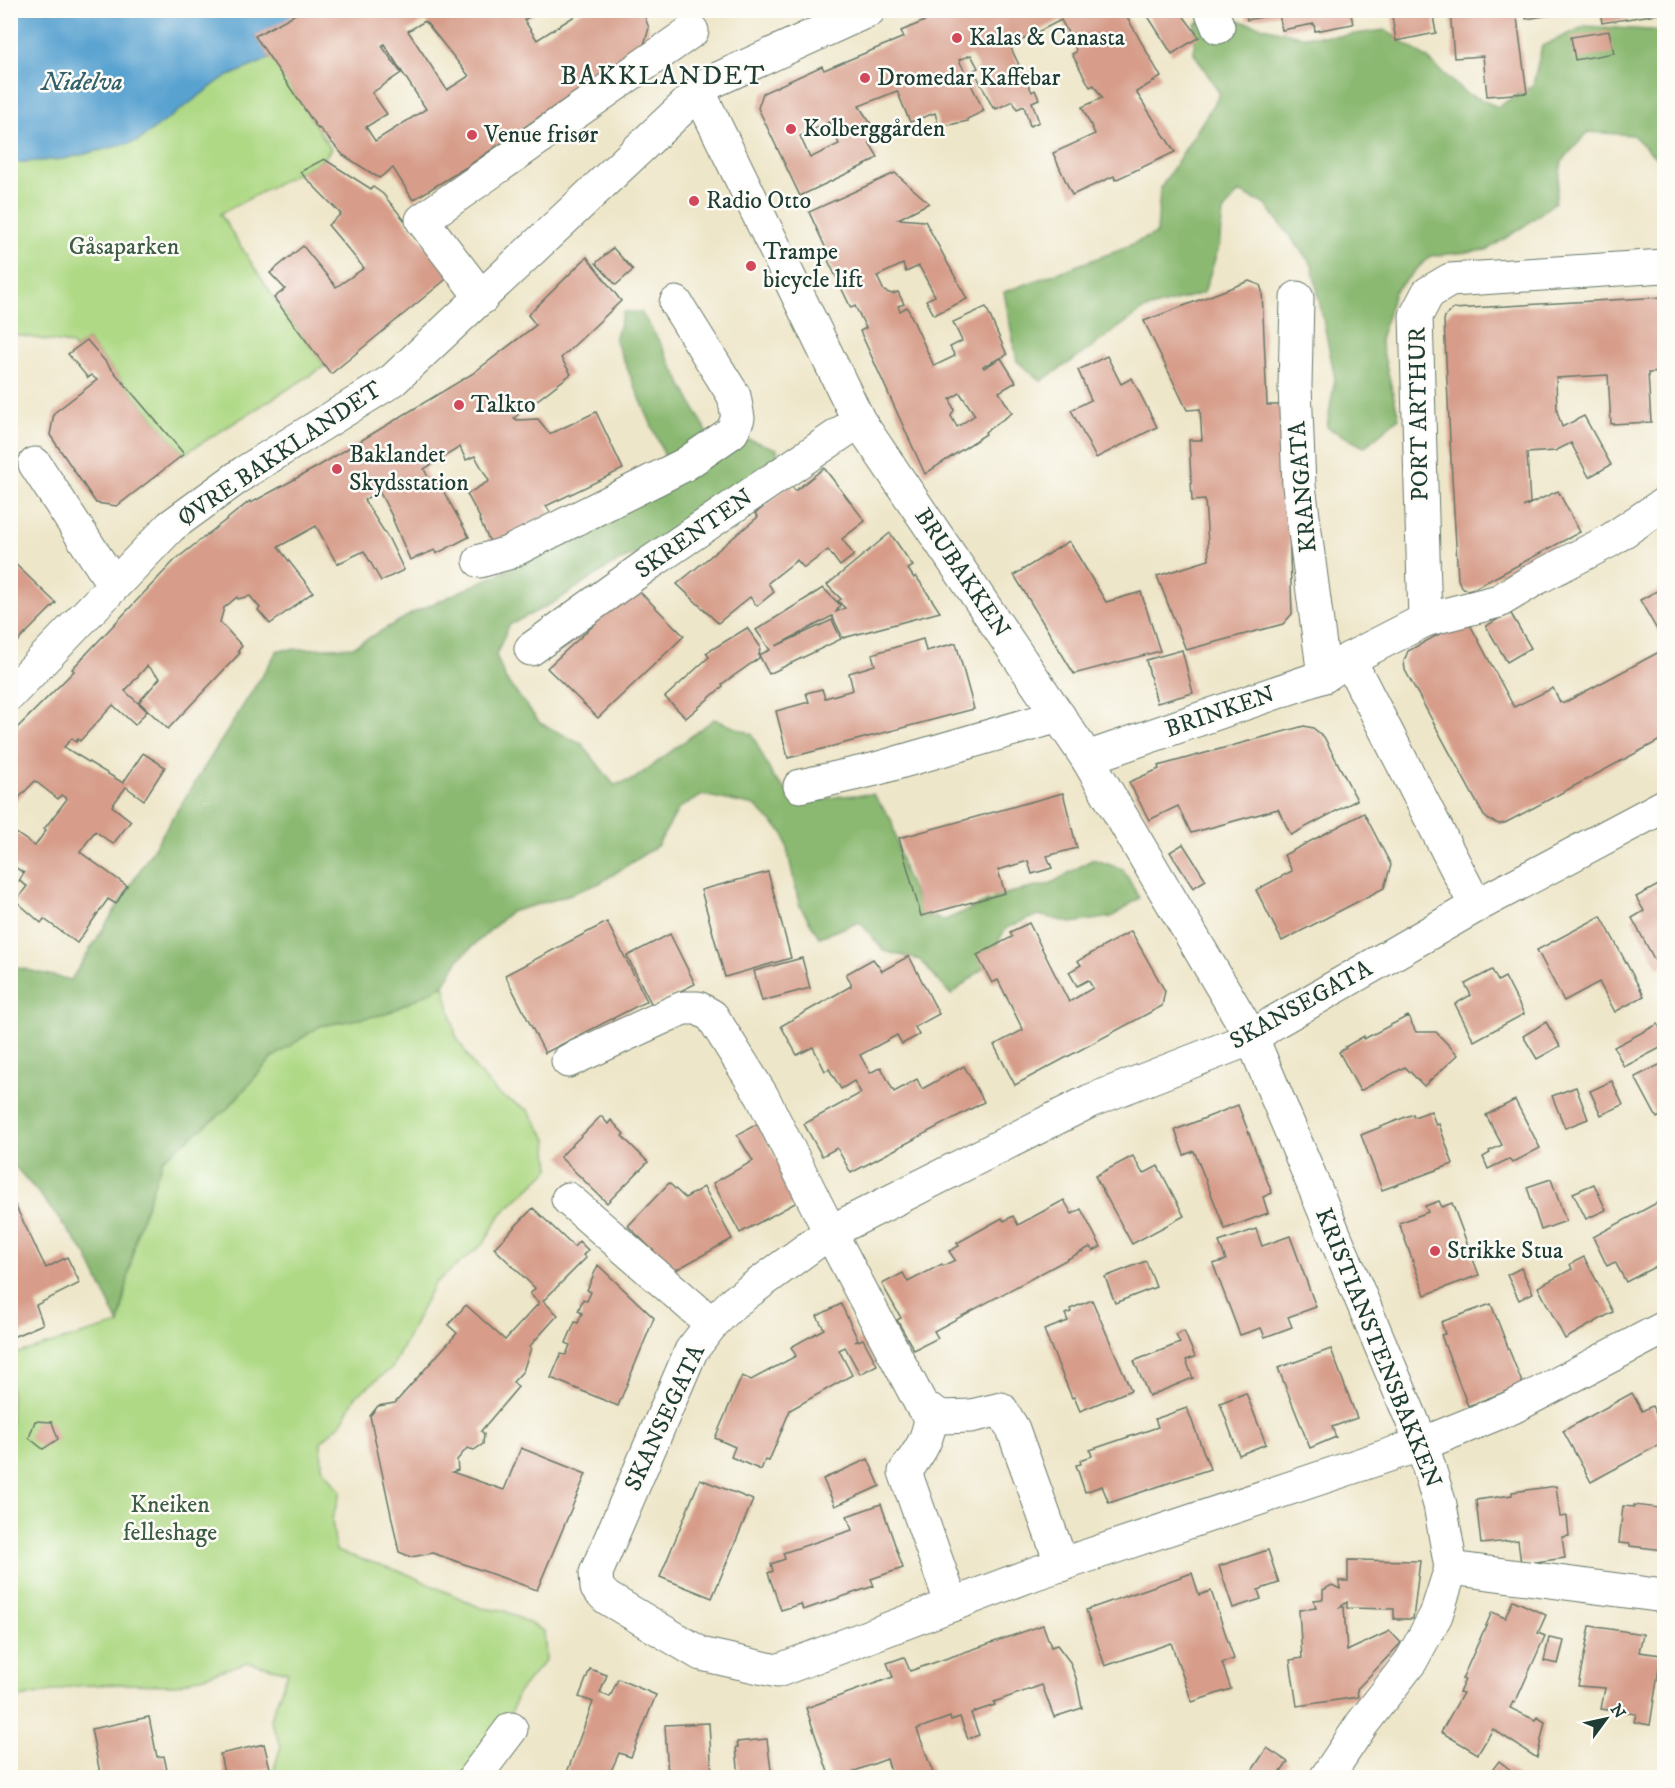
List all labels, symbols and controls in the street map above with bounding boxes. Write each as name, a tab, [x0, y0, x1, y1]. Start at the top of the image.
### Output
place label: Kalas & Canasta	[969, 23, 1126, 53]
marker: Kalas & Canasta	[950, 31, 964, 45]
district label: BAKKLANDET	[560, 59, 766, 93]
place label: Dromedar Kaffebar	[877, 63, 1060, 93]
water label: Nidelva	[39, 66, 123, 99]
marker: Dromedar Kaffebar	[858, 71, 872, 85]
place label: Kolberggården	[803, 114, 946, 144]
place label: Venue frisør	[483, 120, 598, 150]
marker: Kolberggården	[784, 122, 798, 136]
marker: Venue frisør	[465, 128, 479, 142]
place label: Radio Otto	[706, 186, 811, 216]
marker: Radio Otto	[687, 194, 701, 208]
park label: Gåsaparken	[69, 232, 180, 262]
place label: Trampe bicycle lift	[763, 237, 864, 295]
marker: Trampe bicycle lift	[744, 259, 758, 273]
street label: PORT ARTHUR	[1402, 327, 1436, 501]
street label: ØVRE BAKKLANDET	[172, 375, 388, 533]
place label: Talkto	[471, 390, 536, 420]
marker: Talkto	[452, 398, 466, 412]
street label: KRANGATA	[1282, 419, 1324, 554]
place label: Baklandet Skydsstation	[349, 440, 469, 498]
marker: Baklandet Skydsstation	[330, 462, 344, 476]
street label: SKRENTEN	[629, 482, 759, 586]
street label: BRUBAKKEN	[908, 502, 1016, 644]
street label: BRINKEN	[1161, 679, 1279, 745]
street label: SKANSEGATA	[1225, 953, 1378, 1056]
street label: KRISTIANSTENSBAKKEN	[1308, 1204, 1448, 1492]
place label: Strikke Stua	[1447, 1236, 1564, 1266]
marker: Strikke Stua	[1428, 1244, 1442, 1258]
street label: SKANSEGATA	[618, 1339, 712, 1496]
park label: Kneiken felleshage	[123, 1490, 217, 1548]
north arrow	[1576, 1689, 1636, 1749]
text: N	[1606, 1700, 1630, 1722]

